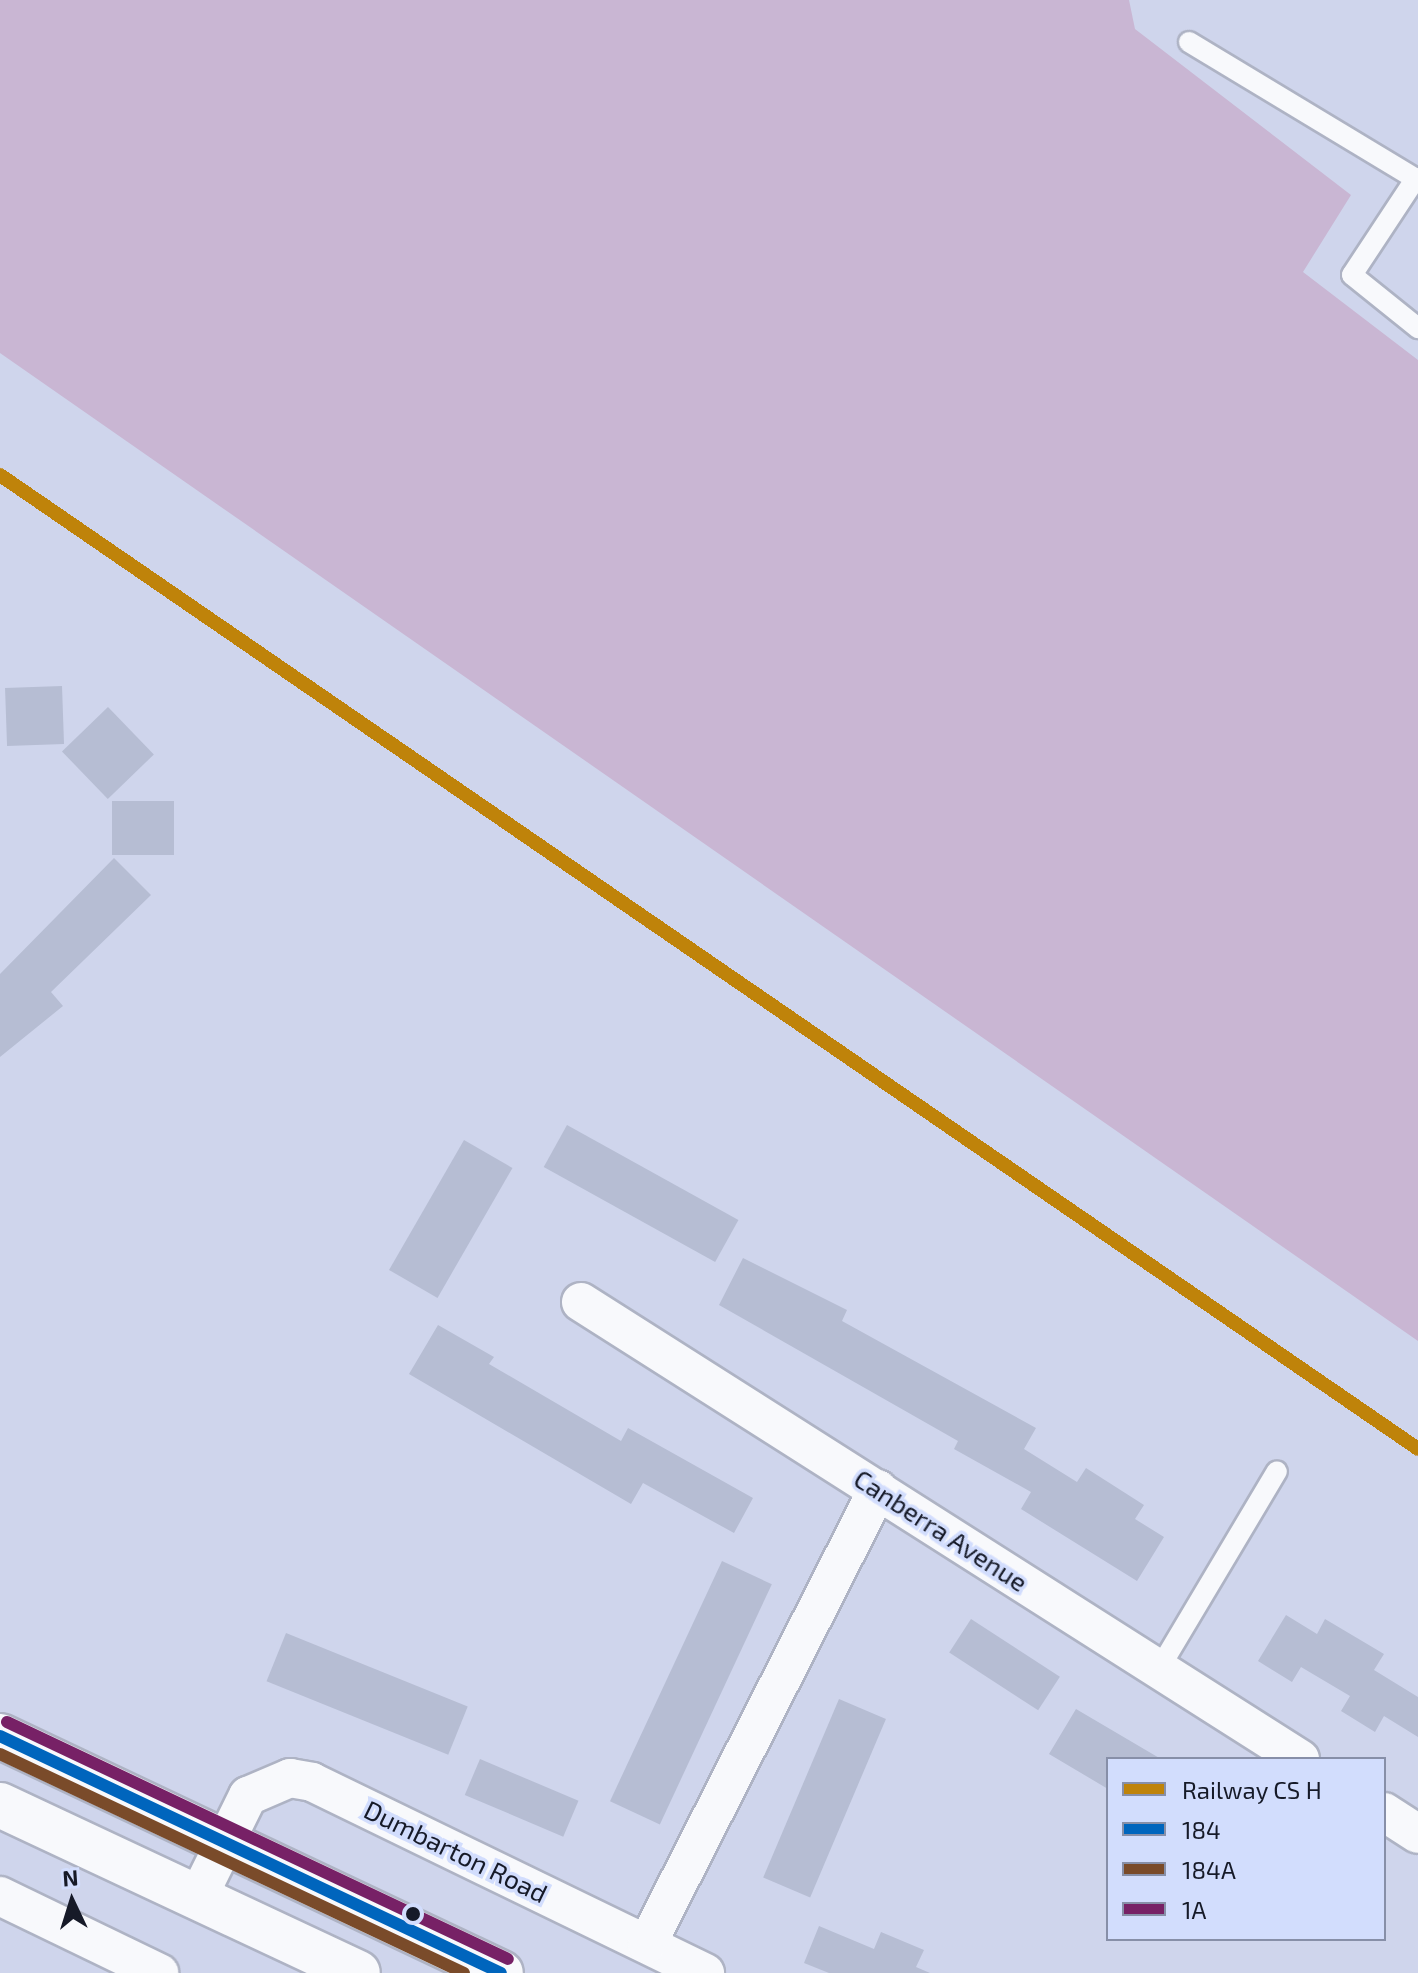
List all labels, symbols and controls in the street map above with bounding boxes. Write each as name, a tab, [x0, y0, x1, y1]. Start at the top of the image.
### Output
street label: Canberra Avenue	[848, 1462, 1034, 1598]
legend	[1106, 1757, 1386, 1941]
text: Railway CS H	[1182, 1775, 1322, 1804]
street label: Dumbarton Road	[359, 1793, 553, 1909]
text: 184	[1182, 1815, 1221, 1844]
text: 184A	[1182, 1855, 1236, 1884]
north arrow	[32, 1861, 112, 1941]
text: N	[61, 1864, 79, 1891]
text: 1A	[1182, 1895, 1206, 1924]
unlabelled marker	[405, 1906, 421, 1922]

